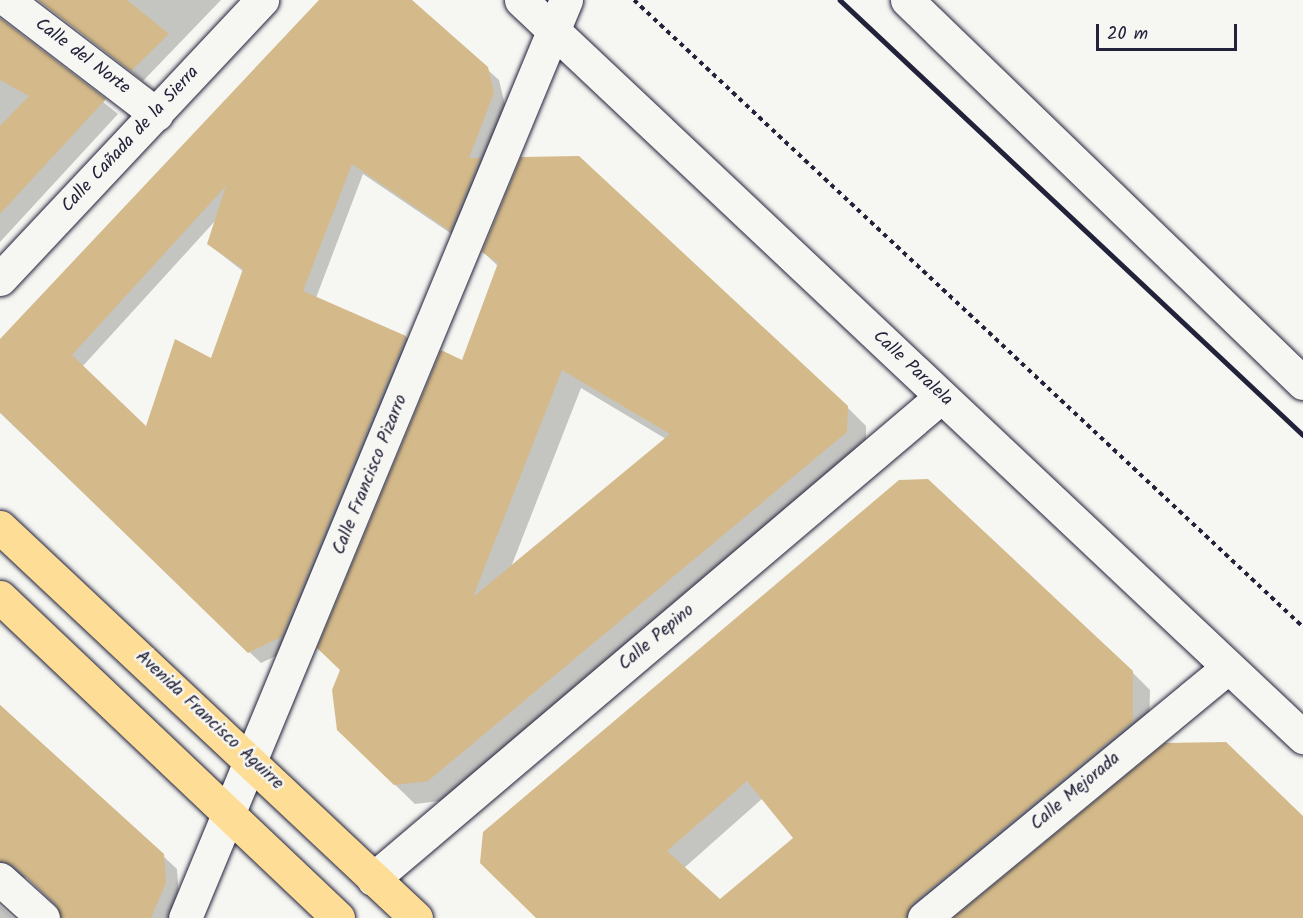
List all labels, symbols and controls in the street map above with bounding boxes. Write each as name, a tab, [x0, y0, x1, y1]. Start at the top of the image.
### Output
scale bar	[1099, 12, 1240, 50]
street label: Calle del Norte	[30, 14, 134, 100]
text: 20 m	[1107, 20, 1148, 49]
street label: Calle Cañada de la Sierra	[58, 62, 204, 218]
street label: Calle Paralela	[868, 327, 956, 411]
street label: Calle Francisco Pizarro	[329, 392, 413, 558]
street label: Calle Pepino	[615, 600, 699, 676]
street label: Avenida Francisco Aguirre	[131, 647, 287, 795]
street label: Calle Mejorada	[1027, 748, 1125, 836]

